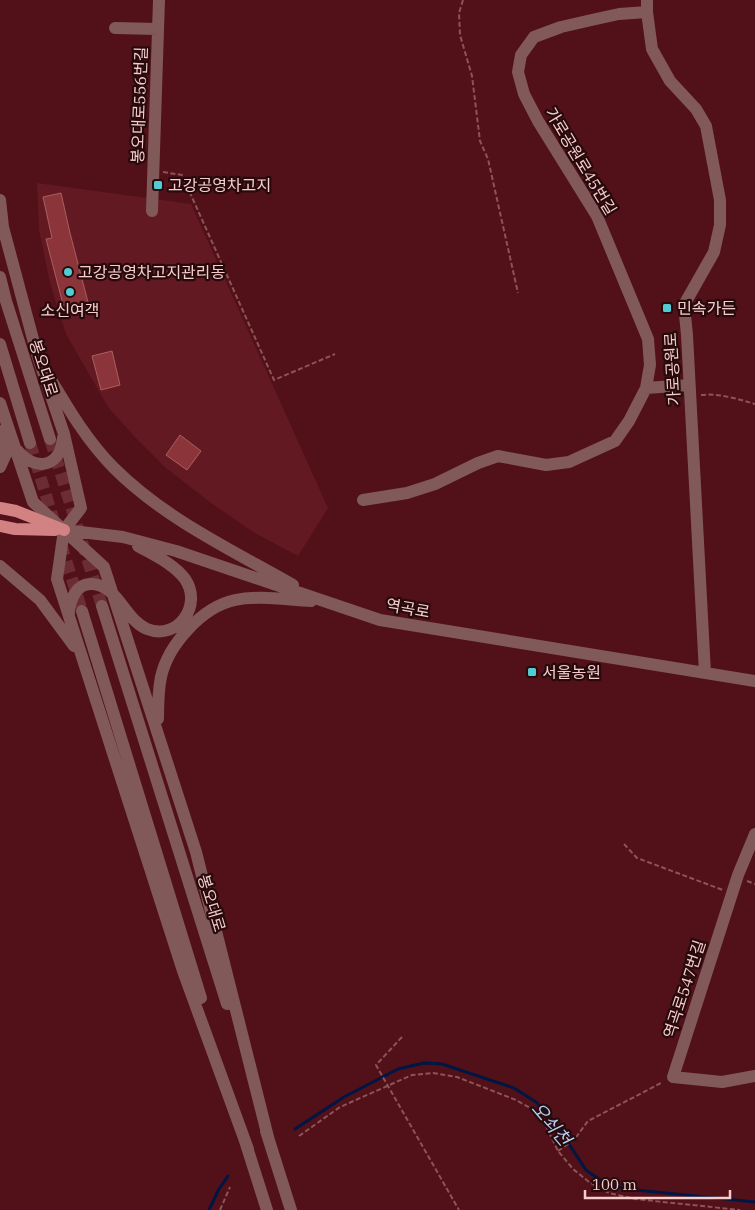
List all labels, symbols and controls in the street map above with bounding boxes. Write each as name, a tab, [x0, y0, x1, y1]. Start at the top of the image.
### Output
street label: 봉오대로556번길	[127, 46, 151, 164]
street label: 가로공원로45번길	[541, 103, 621, 219]
place label: 고강공영차고지	[168, 175, 271, 195]
marker: 고강공영차고지	[152, 179, 164, 191]
place label: 고강공영차고지관리동	[78, 262, 225, 282]
marker: 고강공영차고지관리동	[62, 266, 74, 278]
marker: 소신여객	[64, 286, 76, 298]
place label: 민속가든	[677, 298, 736, 318]
place label: 소신여객	[41, 300, 99, 320]
marker: 민속가든	[661, 302, 673, 314]
street label: 가로공원로	[660, 331, 684, 406]
street label: 봉오대로	[25, 337, 63, 399]
street label: 역곡로	[385, 594, 432, 622]
place label: 서울농원	[542, 662, 601, 682]
marker: 서울농원	[526, 666, 538, 678]
street label: 봉오대로	[194, 872, 230, 934]
street label: 역곡로547번길	[659, 937, 709, 1041]
water label: 오쇠천	[527, 1097, 578, 1152]
scale bar	[585, 1168, 730, 1200]
text: 100 m	[592, 1175, 637, 1194]

